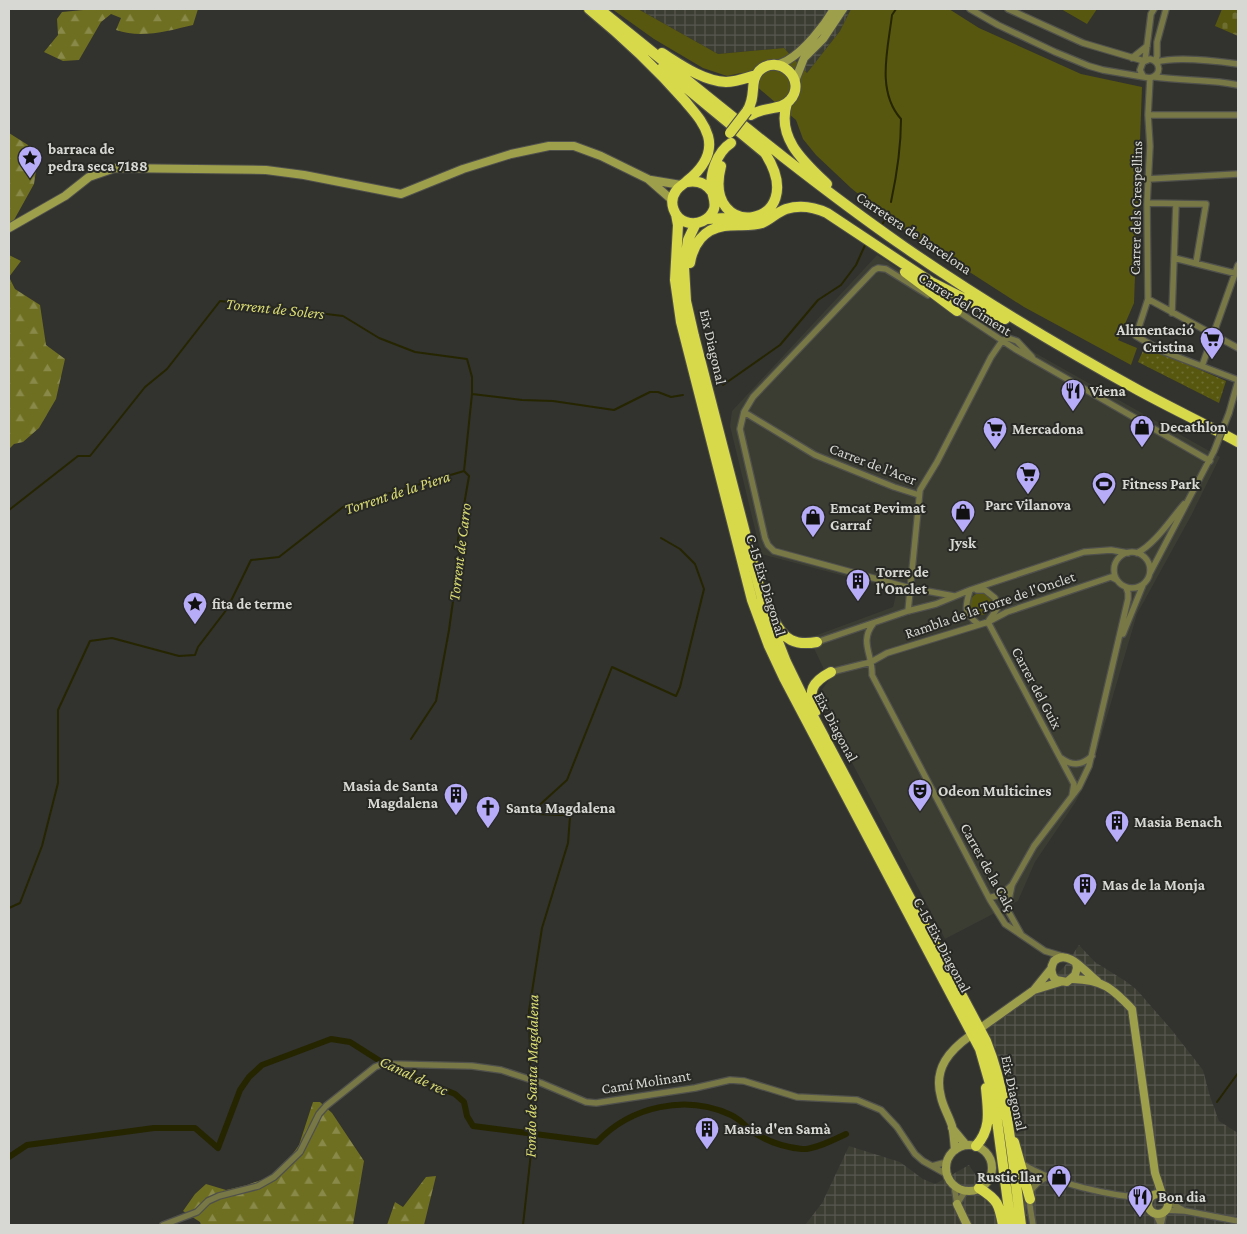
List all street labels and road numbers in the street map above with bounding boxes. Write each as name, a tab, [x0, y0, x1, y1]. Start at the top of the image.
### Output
street label: Carrer dels Crespellins	[1127, 141, 1146, 275]
street label: Carretera de Barcelona	[853, 188, 975, 278]
street label: Carrer del Ciment	[916, 269, 1015, 340]
street label: Eix Diagonal	[696, 308, 729, 386]
street label: Carrer de l'Acer	[827, 440, 919, 488]
street label: C-15 Eix Diagonal	[742, 532, 789, 638]
street label: Rambla de la Torre de l'Onclet	[903, 568, 1078, 642]
street label: Carrer del Guix	[1009, 644, 1065, 732]
street label: Eix Diagonal	[810, 690, 861, 765]
street label: Carrer de la Calç	[956, 820, 1019, 915]
street label: C-15 Eix Diagonal	[909, 895, 974, 996]
street label: Eix Diagonal	[997, 1054, 1030, 1132]
street label: Camí Molinant	[600, 1067, 693, 1097]

